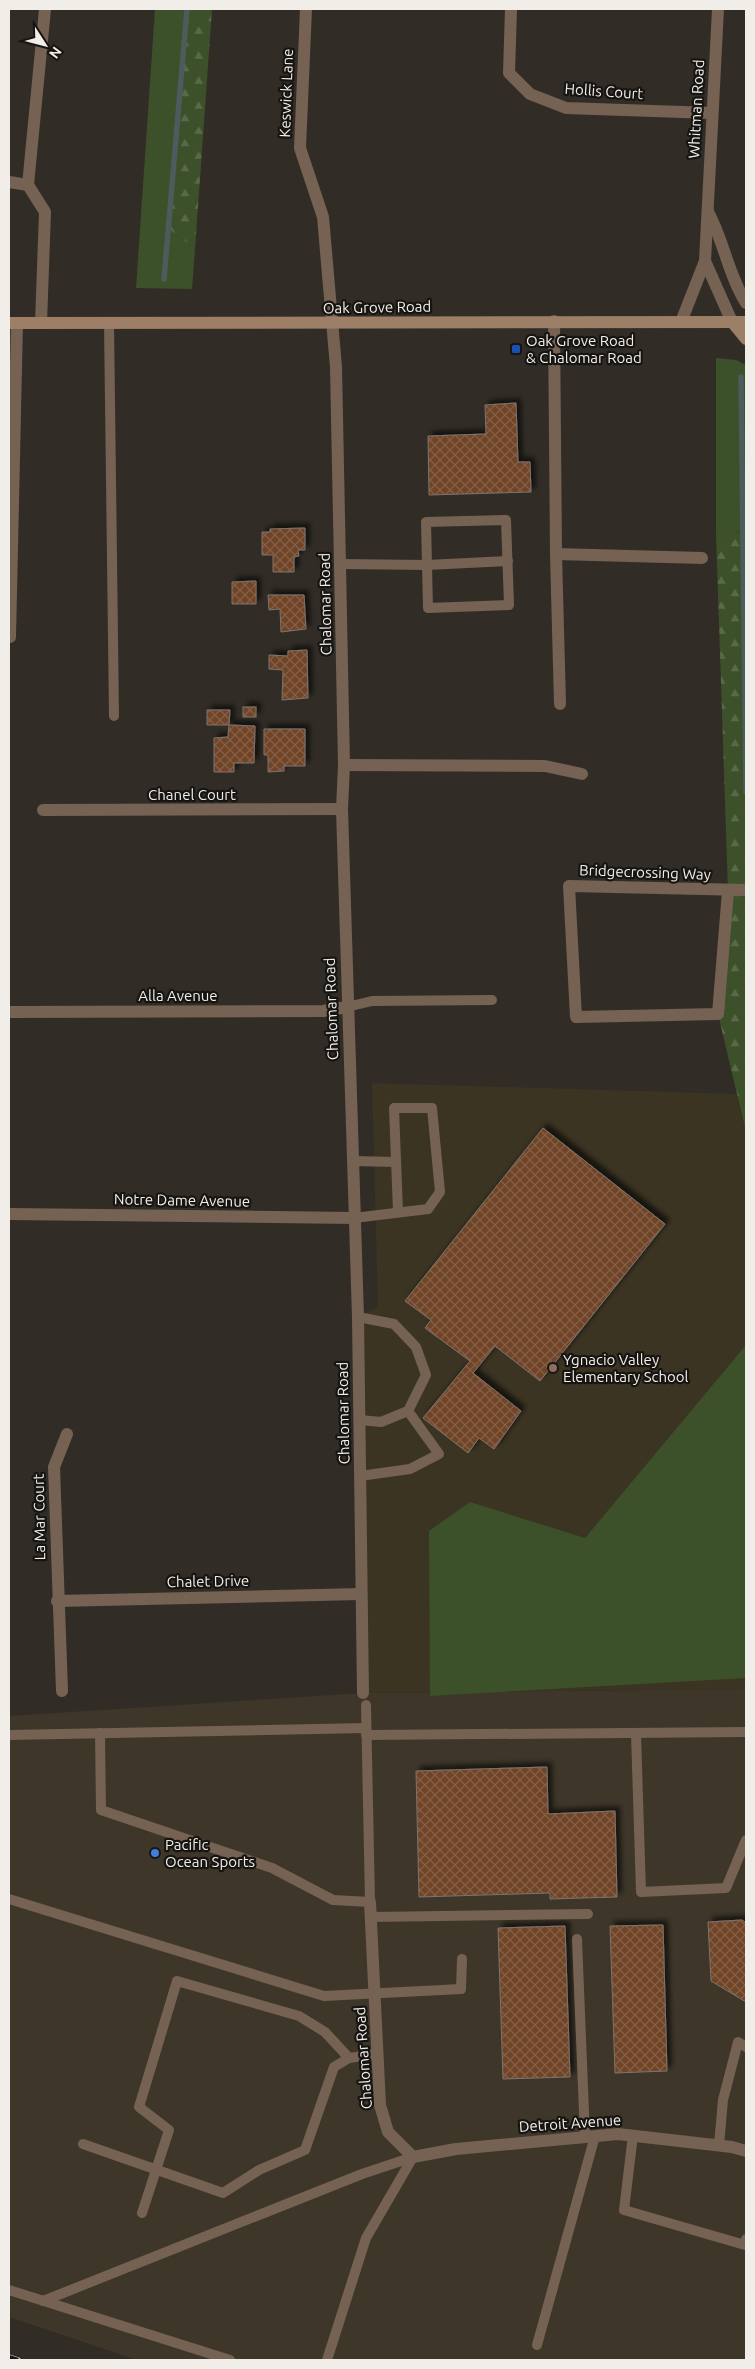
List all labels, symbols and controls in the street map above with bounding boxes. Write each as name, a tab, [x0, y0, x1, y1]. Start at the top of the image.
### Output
north arrow	[20, 20, 70, 70]
text: N	[46, 44, 65, 62]
street label: Keswick Lane	[276, 48, 296, 138]
street label: Whitman Road	[685, 59, 707, 159]
street label: Hollis Court	[564, 80, 644, 102]
street label: Oak Grove Road	[323, 298, 431, 316]
place label: Oak Grove Road & Chalomar Road	[526, 332, 642, 366]
marker: Oak Grove Road & Chalomar Road	[510, 343, 522, 355]
street label: Chalomar Road	[316, 553, 334, 655]
street label: Chanel Court	[148, 786, 236, 803]
street label: Bridgecrossing Way	[579, 861, 711, 883]
street label: Chalomar Road	[321, 957, 341, 1061]
street label: Alla Avenue	[138, 987, 218, 1004]
street label: Notre Dame Avenue	[114, 1190, 250, 1210]
place label: Ygnacio Valley Elementary School	[563, 1351, 689, 1385]
street label: Chalomar Road	[334, 1362, 352, 1464]
marker: Ygnacio Valley Elementary School	[547, 1362, 559, 1374]
street label: La Mar Court	[30, 1473, 48, 1561]
street label: Chalet Drive	[167, 1572, 249, 1590]
place label: Pacific Ocean Sports	[165, 1836, 255, 1870]
marker: Pacific Ocean Sports	[149, 1847, 161, 1859]
street label: Chalomar Road	[351, 2006, 375, 2110]
street label: Detroit Avenue	[518, 2111, 622, 2135]

